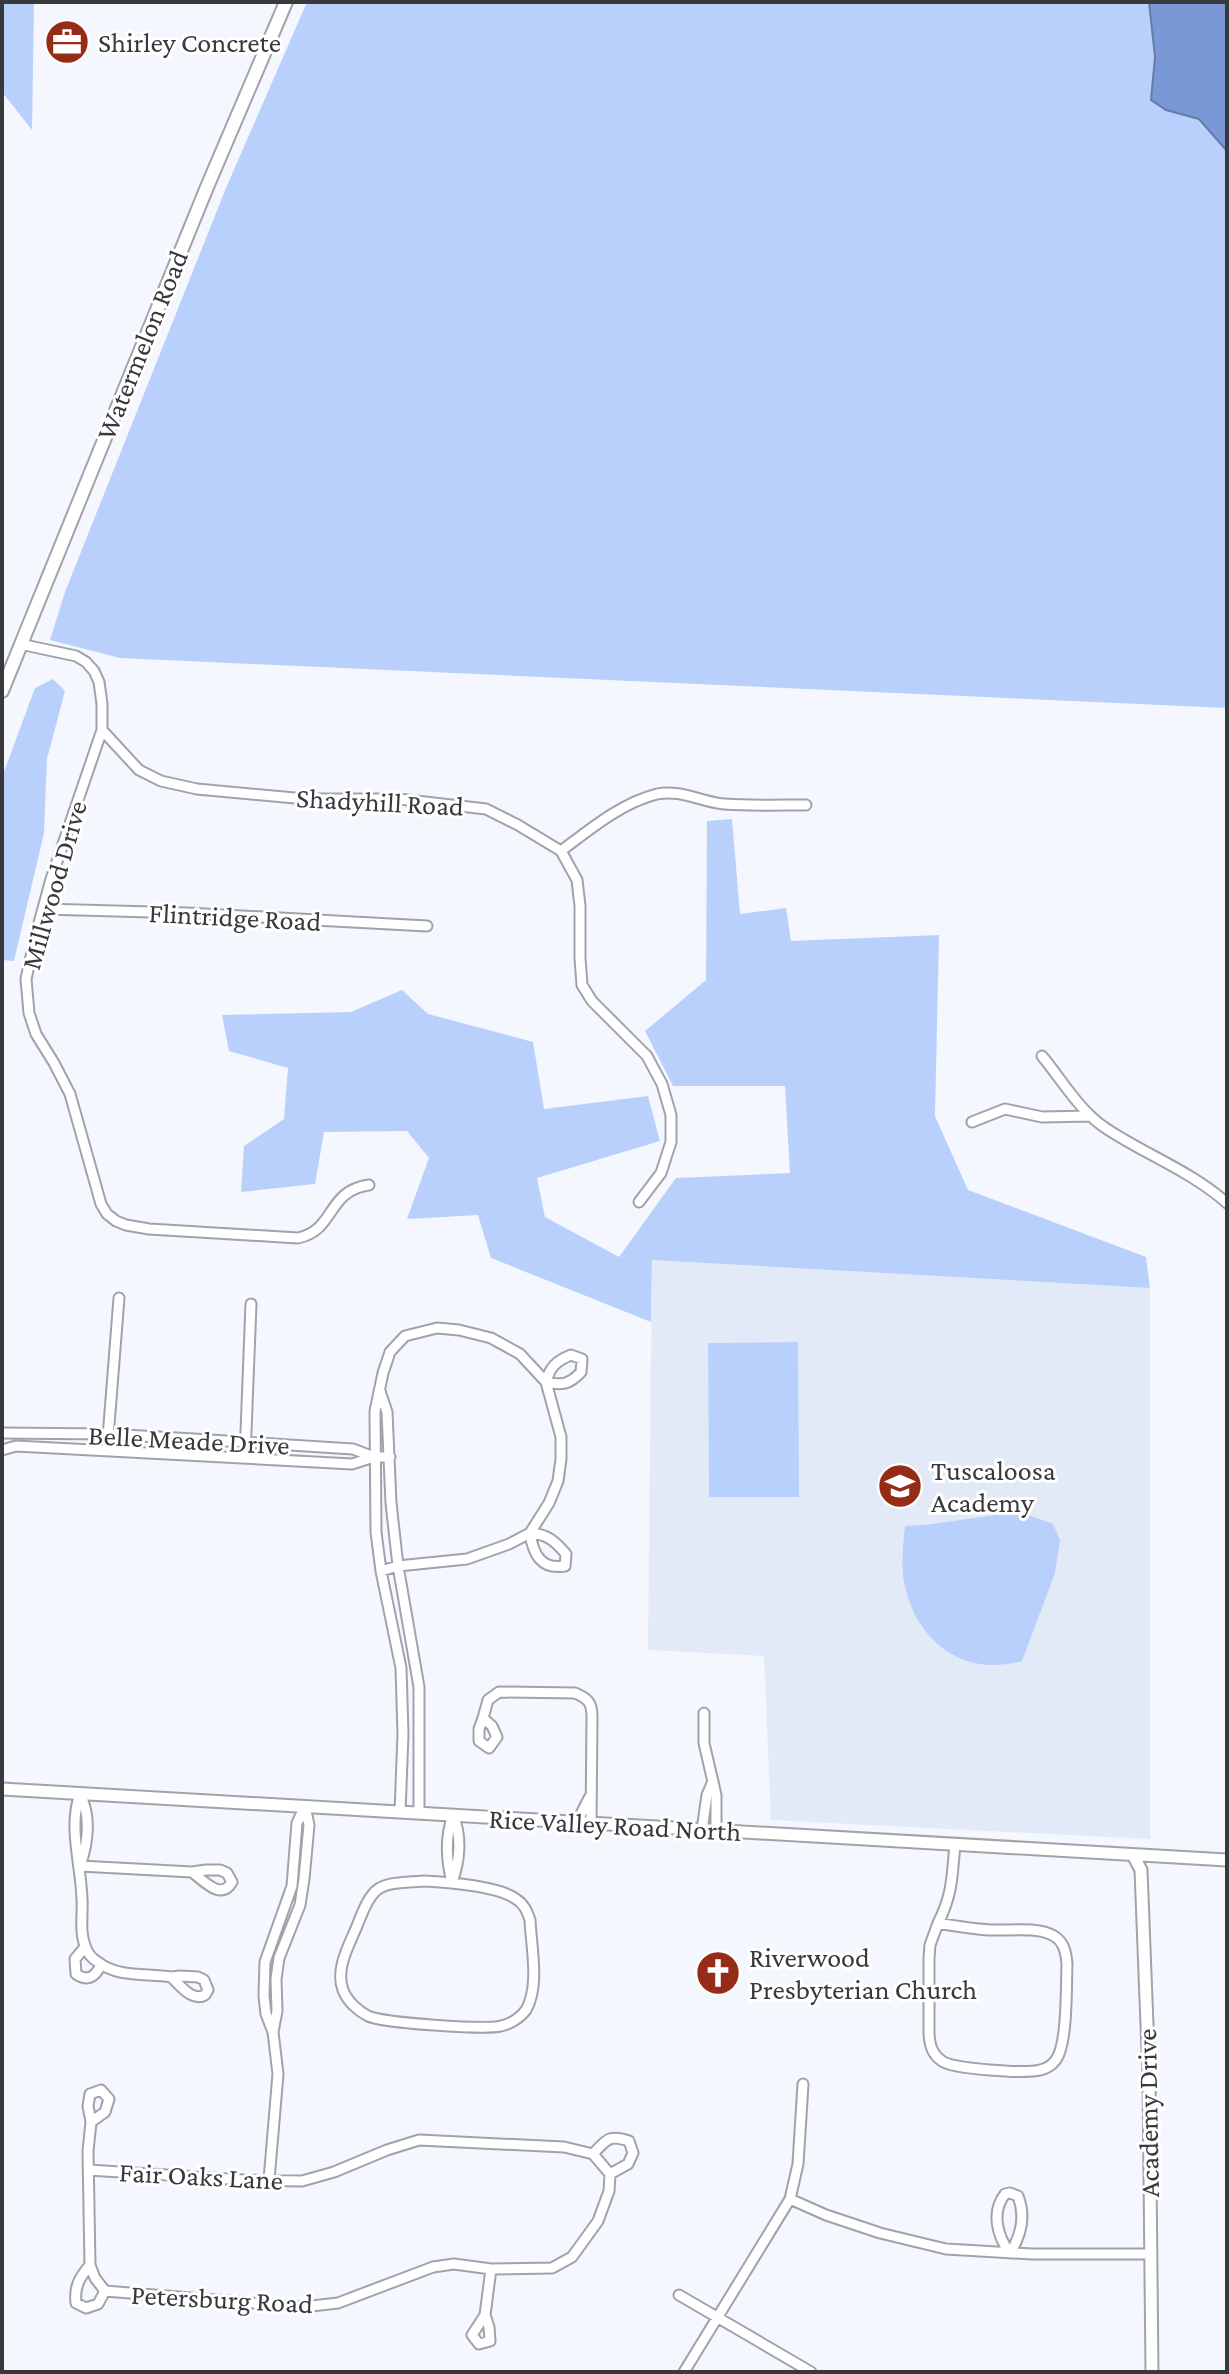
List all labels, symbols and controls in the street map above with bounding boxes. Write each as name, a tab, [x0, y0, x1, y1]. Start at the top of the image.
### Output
office icon: Shirley Concrete	[43, 18, 91, 66]
place label: Shirley Concrete	[98, 27, 281, 58]
street label: Watermelon Road	[90, 245, 194, 444]
street label: Shadyhill Road	[295, 782, 465, 822]
street label: Millwood Drive	[15, 797, 93, 973]
street label: Flintridge Road	[148, 897, 322, 937]
street label: Belle Meade Drive	[88, 1419, 290, 1461]
place label: Tuscaloosa Academy	[931, 1455, 1056, 1518]
school or university icon: Tuscaloosa Academy	[876, 1462, 924, 1510]
street label: Rice Valley Road North	[488, 1803, 742, 1847]
place label: Riverwood Presbyterian Church	[749, 1942, 977, 2005]
church icon: Riverwood Presbyterian Church	[694, 1949, 742, 1997]
street label: Academy Drive	[1131, 2028, 1165, 2198]
street label: Fair Oaks Lane	[118, 2156, 284, 2196]
street label: Petersburg Road	[130, 2279, 314, 2319]

